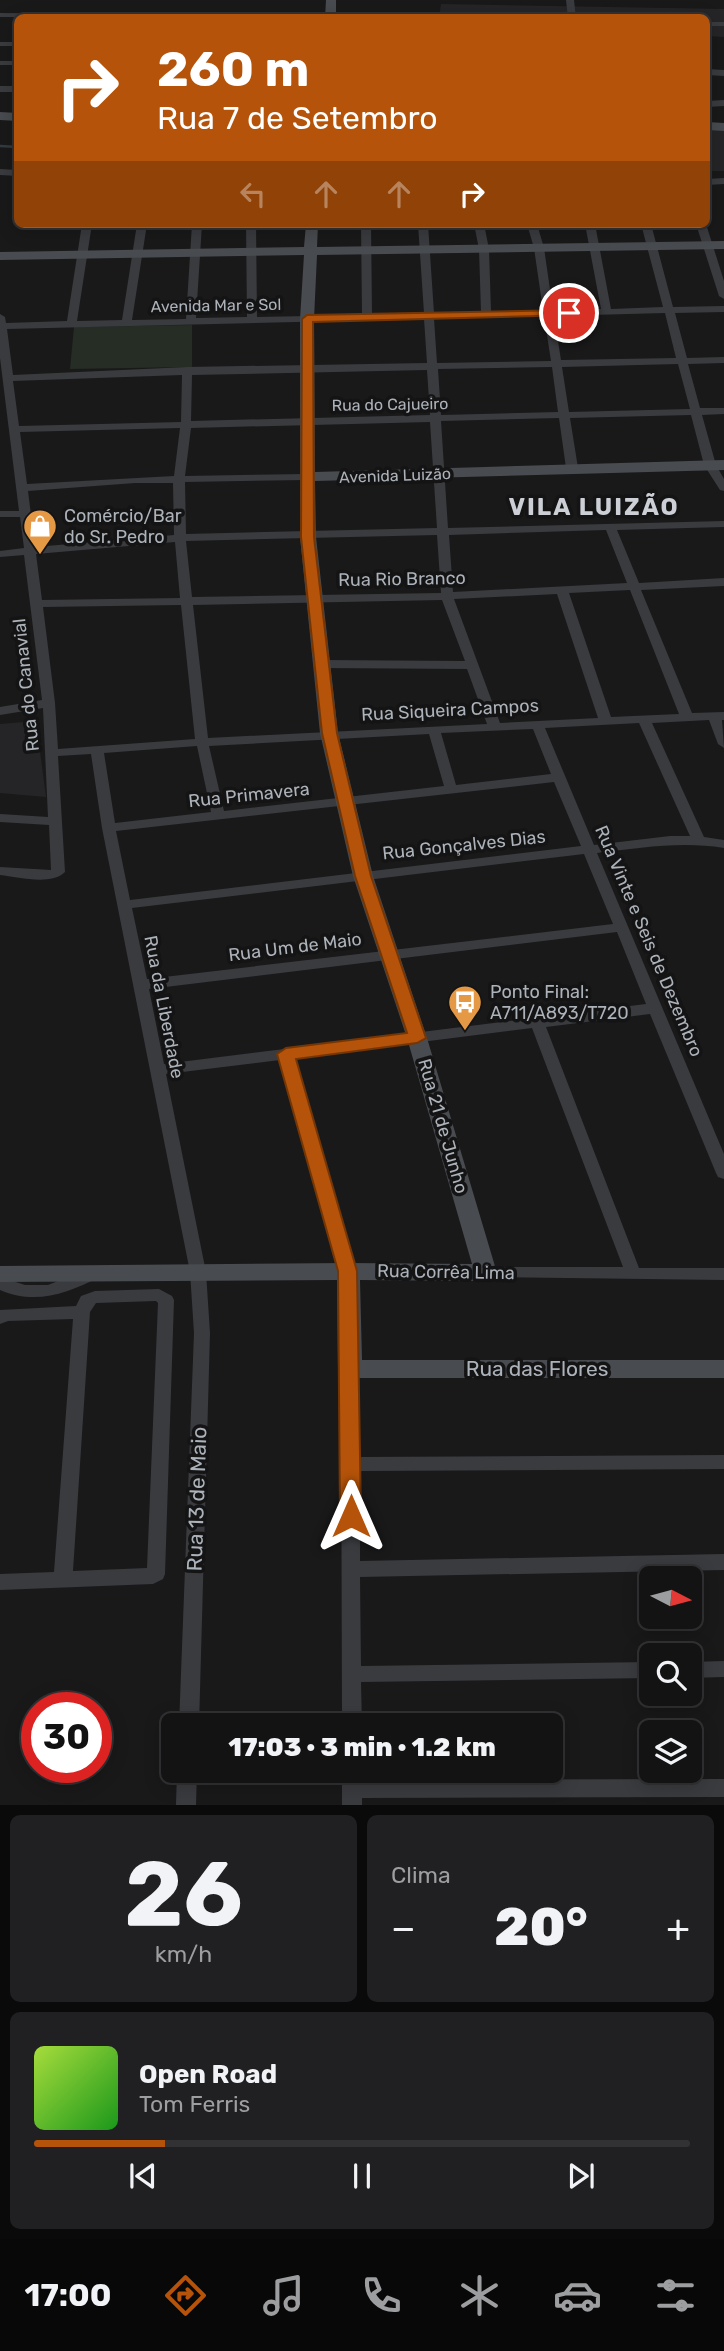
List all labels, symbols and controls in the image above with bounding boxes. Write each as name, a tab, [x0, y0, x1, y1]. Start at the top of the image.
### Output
text: 260 m	[157, 40, 309, 98]
icon: right	[42, 42, 133, 133]
text: Rua 7 de Setembro	[157, 99, 438, 137]
icon: left	[234, 175, 272, 213]
icon: ahead	[307, 175, 345, 213]
icon: ahead	[380, 175, 418, 213]
icon: right	[453, 175, 491, 213]
pin	[539, 283, 599, 343]
icon: arrive	[550, 294, 588, 332]
street label: Avenida Mar e Sol	[151, 295, 282, 316]
street label: Rua do Cajueiro	[331, 394, 449, 415]
street label: Avenida Luizão	[339, 464, 451, 487]
district label: VILA LUIZÃO	[508, 493, 680, 521]
place label: Comércio/Bar do Sr. Pedro	[64, 505, 182, 548]
shop icon: Comércio/Bar do Sr. Pedro	[21, 507, 59, 556]
street label: Rua Rio Branco	[338, 567, 466, 591]
street label: Rua do Canavial	[8, 617, 44, 753]
street label: Rua Siqueira Campos	[361, 694, 539, 726]
street label: Rua Primavera	[187, 778, 311, 812]
street label: Rua Vinte e Seis de Dezembro	[590, 822, 708, 1060]
street label: Rua Gonçalves Dias	[381, 825, 547, 865]
street label: Rua Um de Maio	[227, 928, 363, 966]
street label: Rua da Liberdade	[139, 934, 189, 1080]
place label: Ponto Final: A711/A893/T720	[490, 981, 629, 1024]
bus stop icon: Ponto Final: A711/A893/T720	[446, 983, 484, 1032]
street label: Rua 21 de Junho	[413, 1056, 473, 1196]
street label: Rua Corrêa Lima	[377, 1260, 515, 1284]
street label: Rua das Flores	[466, 1356, 608, 1381]
street label: Rua 13 de Maio	[181, 1426, 212, 1572]
position arrow	[314, 1479, 388, 1553]
north arrow	[639, 1566, 702, 1629]
map controls	[639, 1566, 702, 1783]
button: search	[639, 1643, 702, 1706]
speed limit sign: 30	[21, 1692, 112, 1783]
button: layers	[639, 1720, 702, 1783]
text: 17:03 · 3 min · 1.2 km	[228, 1732, 496, 1763]
text: 26	[124, 1840, 243, 1948]
text: Clima	[391, 1861, 451, 1889]
text: 20°	[494, 1896, 588, 1958]
text: −	[391, 1905, 416, 1951]
text: +	[666, 1905, 690, 1951]
text: km/h	[155, 1940, 212, 1968]
text: Open Road	[139, 2059, 277, 2090]
text: Tom Ferris	[139, 2090, 250, 2118]
icon: previous	[124, 2157, 162, 2195]
icon: pause	[343, 2157, 381, 2195]
icon: next	[562, 2157, 600, 2195]
icon: directions	[161, 2271, 210, 2320]
icon: music	[259, 2271, 308, 2320]
icon: phone	[357, 2271, 406, 2320]
icon: climate	[455, 2271, 504, 2320]
icon: car	[553, 2271, 602, 2320]
icon: filters	[651, 2271, 700, 2320]
text: 17:00	[24, 2276, 112, 2314]

